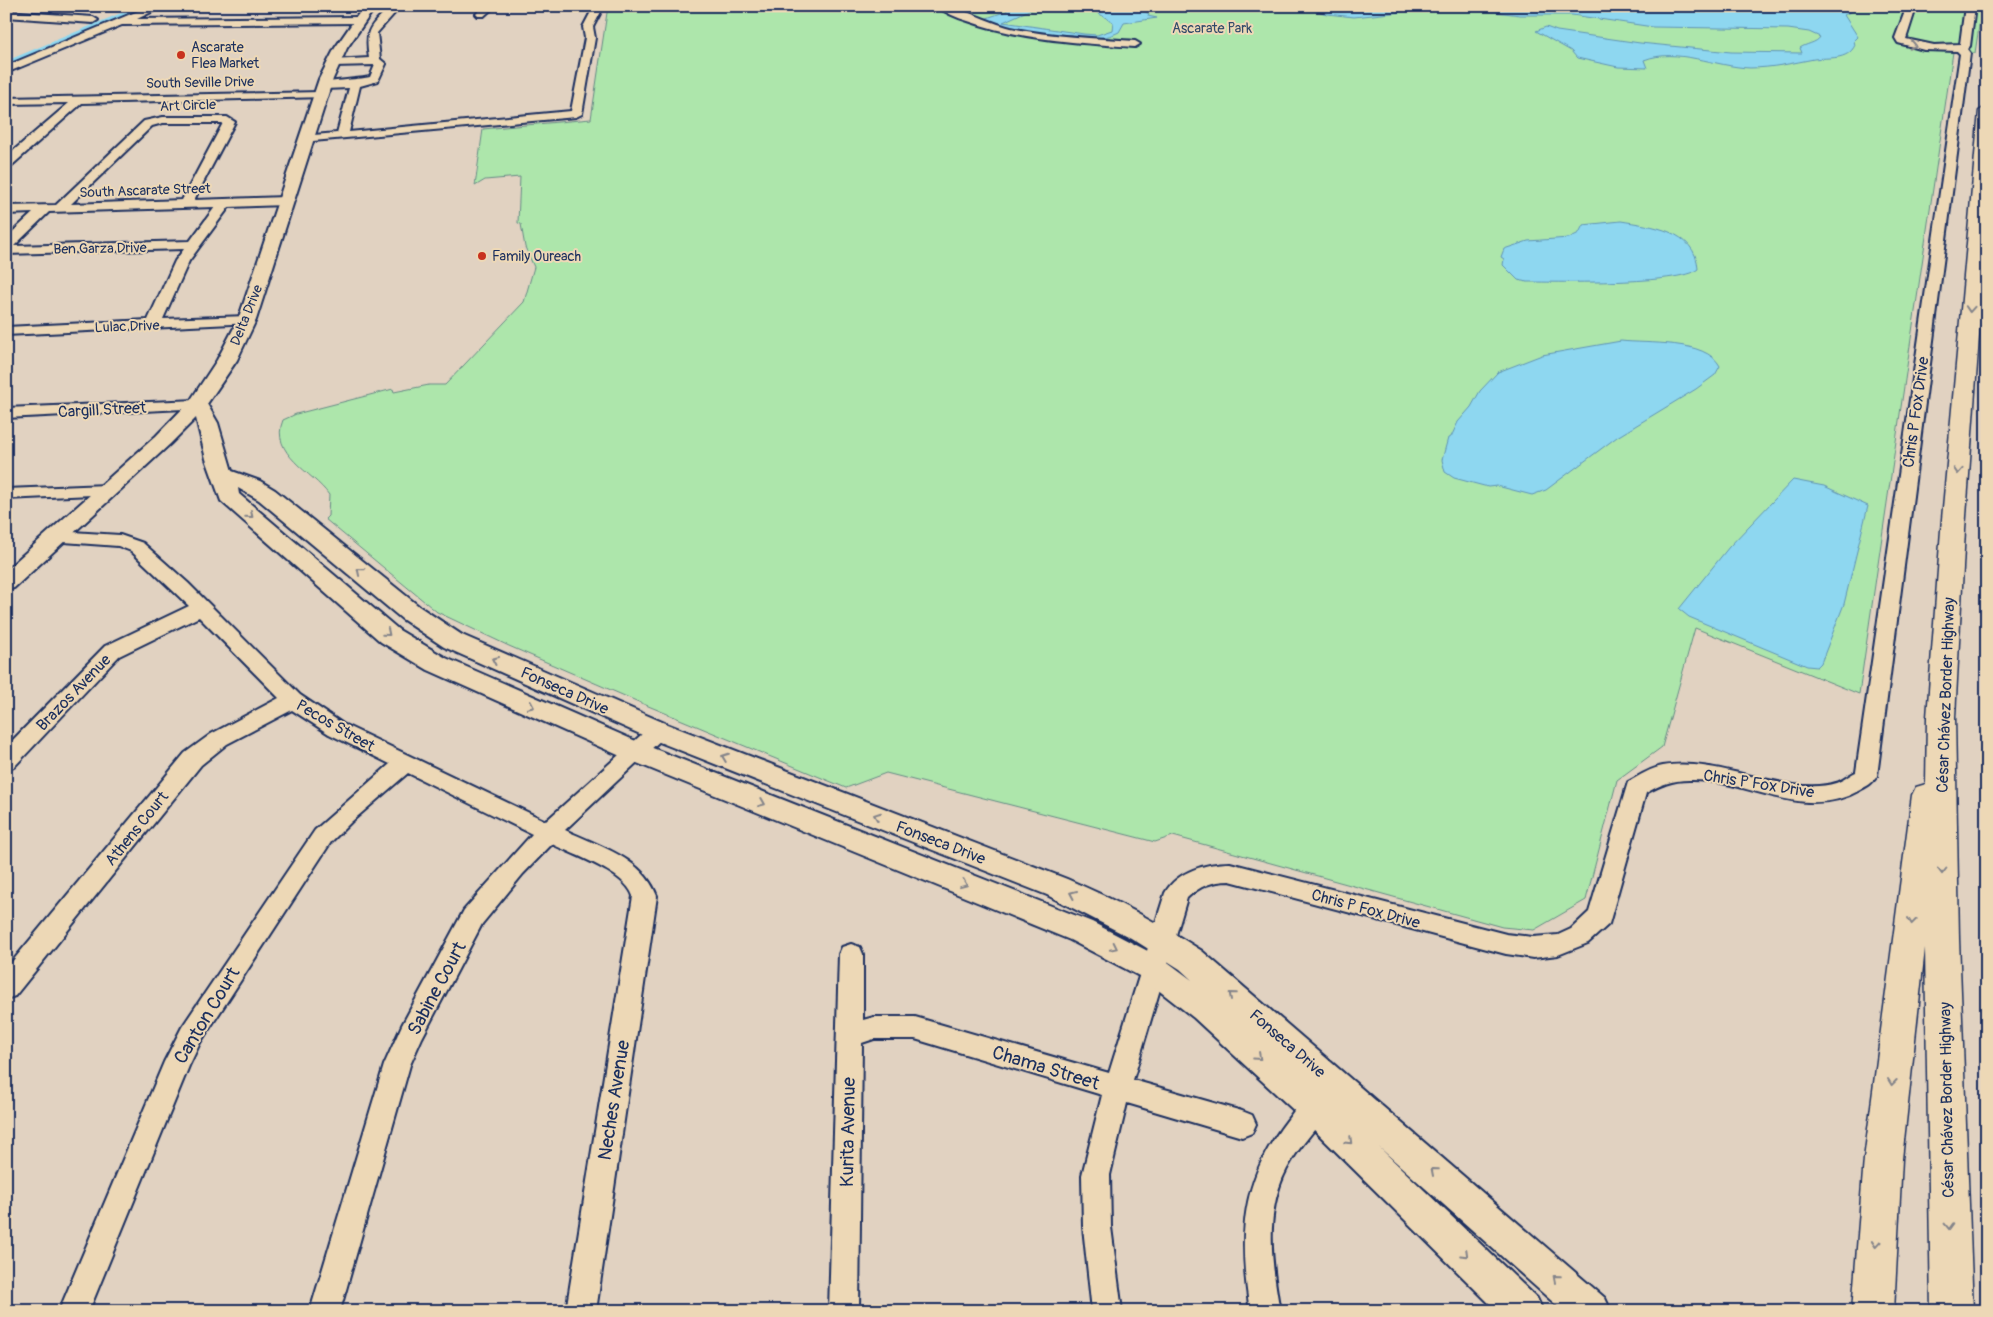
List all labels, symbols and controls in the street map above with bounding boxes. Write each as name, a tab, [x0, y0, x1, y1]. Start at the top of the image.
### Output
park label: Ascarate Park	[1172, 20, 1252, 37]
place label: Ascarate Flea Market	[191, 39, 260, 72]
one-way arrow	[1909, 39, 1918, 49]
marker: Ascarate Flea Market	[175, 49, 187, 61]
street label: South Seville Drive	[146, 73, 254, 92]
street label: Art Circle	[160, 96, 217, 115]
street label: South Ascarate Street	[79, 180, 211, 201]
street label: Ben Garza Drive	[53, 239, 147, 258]
place label: Family Oureach	[492, 248, 581, 265]
marker: Family Oureach	[476, 250, 488, 262]
street label: Delta Drive	[227, 282, 266, 348]
one-way arrow	[1965, 306, 1976, 314]
street label: Lulac Drive	[94, 317, 160, 336]
street label: Chris P Fox Drive	[1898, 355, 1934, 469]
street label: Cargill Street	[57, 398, 147, 422]
one-way arrow	[1953, 468, 1964, 476]
one-way arrow	[244, 510, 253, 518]
one-way arrow	[357, 569, 366, 577]
street label: César Chávez Border Highway	[1933, 597, 1959, 793]
one-way arrow	[381, 627, 390, 636]
street label: Brazos Avenue	[32, 650, 115, 735]
one-way arrow	[491, 655, 500, 666]
street label: Fonseca Drive	[517, 663, 612, 719]
street label: Pecos Street	[293, 695, 379, 757]
one-way arrow	[526, 699, 535, 710]
one-way arrow	[721, 753, 730, 763]
street label: Chris P Fox Drive	[1702, 765, 1816, 803]
street label: Athens Court	[101, 787, 173, 870]
one-way arrow	[757, 797, 766, 807]
one-way arrow	[873, 812, 881, 822]
street label: Fonseca Drive	[893, 817, 988, 869]
one-way arrow	[1937, 868, 1947, 875]
one-way arrow	[959, 878, 968, 888]
street label: Chris P Fox Drive	[1309, 885, 1422, 933]
one-way arrow	[1069, 890, 1078, 901]
one-way arrow	[1907, 917, 1918, 925]
street label: Sabine Court	[402, 937, 472, 1039]
one-way arrow	[1109, 940, 1118, 951]
street label: Canton Court	[168, 962, 245, 1068]
one-way arrow	[1229, 992, 1238, 1001]
street label: César Chávez Border Highway	[1935, 1002, 1959, 1198]
street label: Fonseca Drive	[1245, 1005, 1330, 1082]
street label: Neches Avenue	[593, 1038, 635, 1162]
street label: Chama Street	[989, 1040, 1103, 1096]
one-way arrow	[1253, 1051, 1262, 1060]
street label: Kurita Avenue	[835, 1076, 861, 1187]
one-way arrow	[1887, 1079, 1898, 1087]
one-way arrow	[1343, 1135, 1352, 1144]
one-way arrow	[1430, 1168, 1439, 1177]
one-way arrow	[1944, 1222, 1954, 1230]
one-way arrow	[1871, 1240, 1882, 1248]
one-way arrow	[1460, 1248, 1469, 1257]
one-way arrow	[1552, 1275, 1561, 1284]

